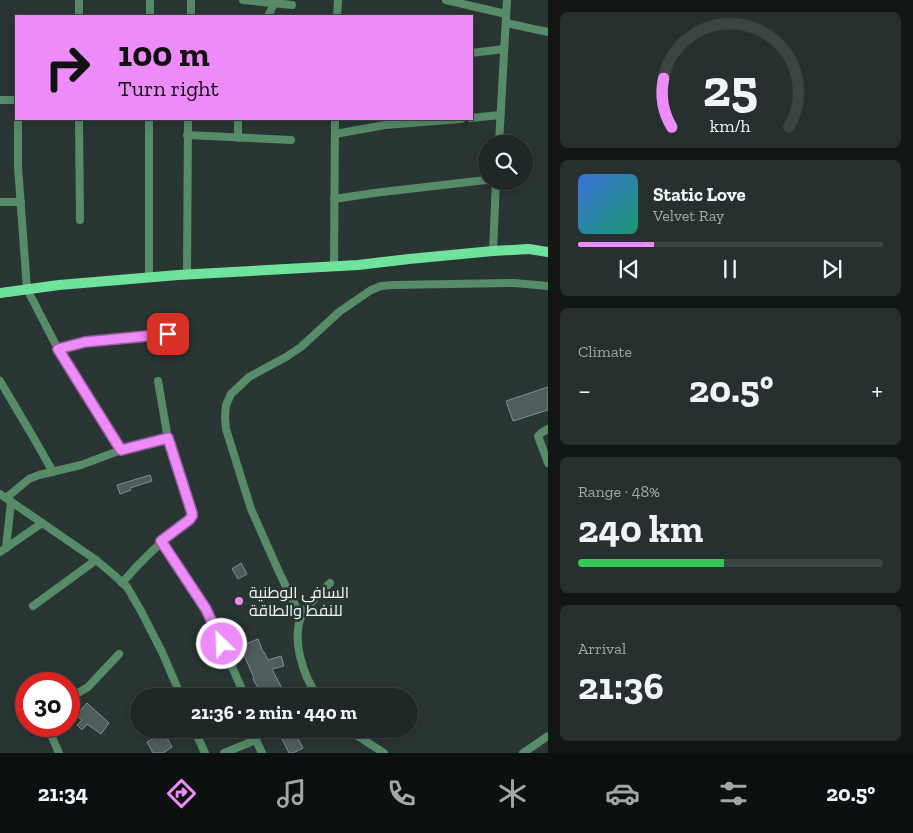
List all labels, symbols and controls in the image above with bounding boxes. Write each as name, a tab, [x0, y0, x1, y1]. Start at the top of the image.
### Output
text: 100 m	[118, 33, 210, 75]
icon: right	[35, 35, 100, 100]
text: 25	[703, 57, 758, 119]
text: Turn right	[118, 75, 219, 102]
text: km/h	[710, 115, 751, 137]
map controls	[478, 135, 533, 190]
button: search	[478, 135, 533, 190]
text: Static Love	[653, 183, 746, 206]
text: Velvet Ray	[653, 206, 724, 225]
icon: previous	[615, 255, 643, 283]
icon: pause	[716, 255, 744, 283]
icon: next	[818, 255, 846, 283]
pin	[147, 313, 189, 355]
icon: arrive	[154, 320, 182, 348]
text: Climate	[578, 342, 632, 361]
text: 20.5°	[689, 366, 773, 412]
text: −	[578, 374, 591, 407]
text: +	[871, 374, 883, 407]
text: Range · 48%	[578, 482, 660, 501]
text: 240 km	[578, 506, 703, 552]
place label: السافي الوطنية للنفط والطاقة	[249, 583, 349, 620]
marker: السافي الوطنية للنفط والطاقة	[233, 595, 245, 607]
position arrow	[195, 617, 247, 669]
text: Arrival	[578, 639, 626, 658]
text: 21:36	[578, 663, 664, 709]
speed limit sign: 30	[15, 672, 80, 737]
text: 21:36 · 2 min · 440 m	[191, 701, 357, 724]
icon: directions	[164, 776, 199, 811]
icon: music	[274, 776, 309, 811]
icon: phone	[384, 776, 419, 811]
icon: climate	[495, 776, 530, 811]
icon: car	[605, 776, 640, 811]
icon: filters	[716, 776, 751, 811]
text: 21:34	[38, 780, 88, 807]
text: 20.5°	[826, 780, 875, 807]

